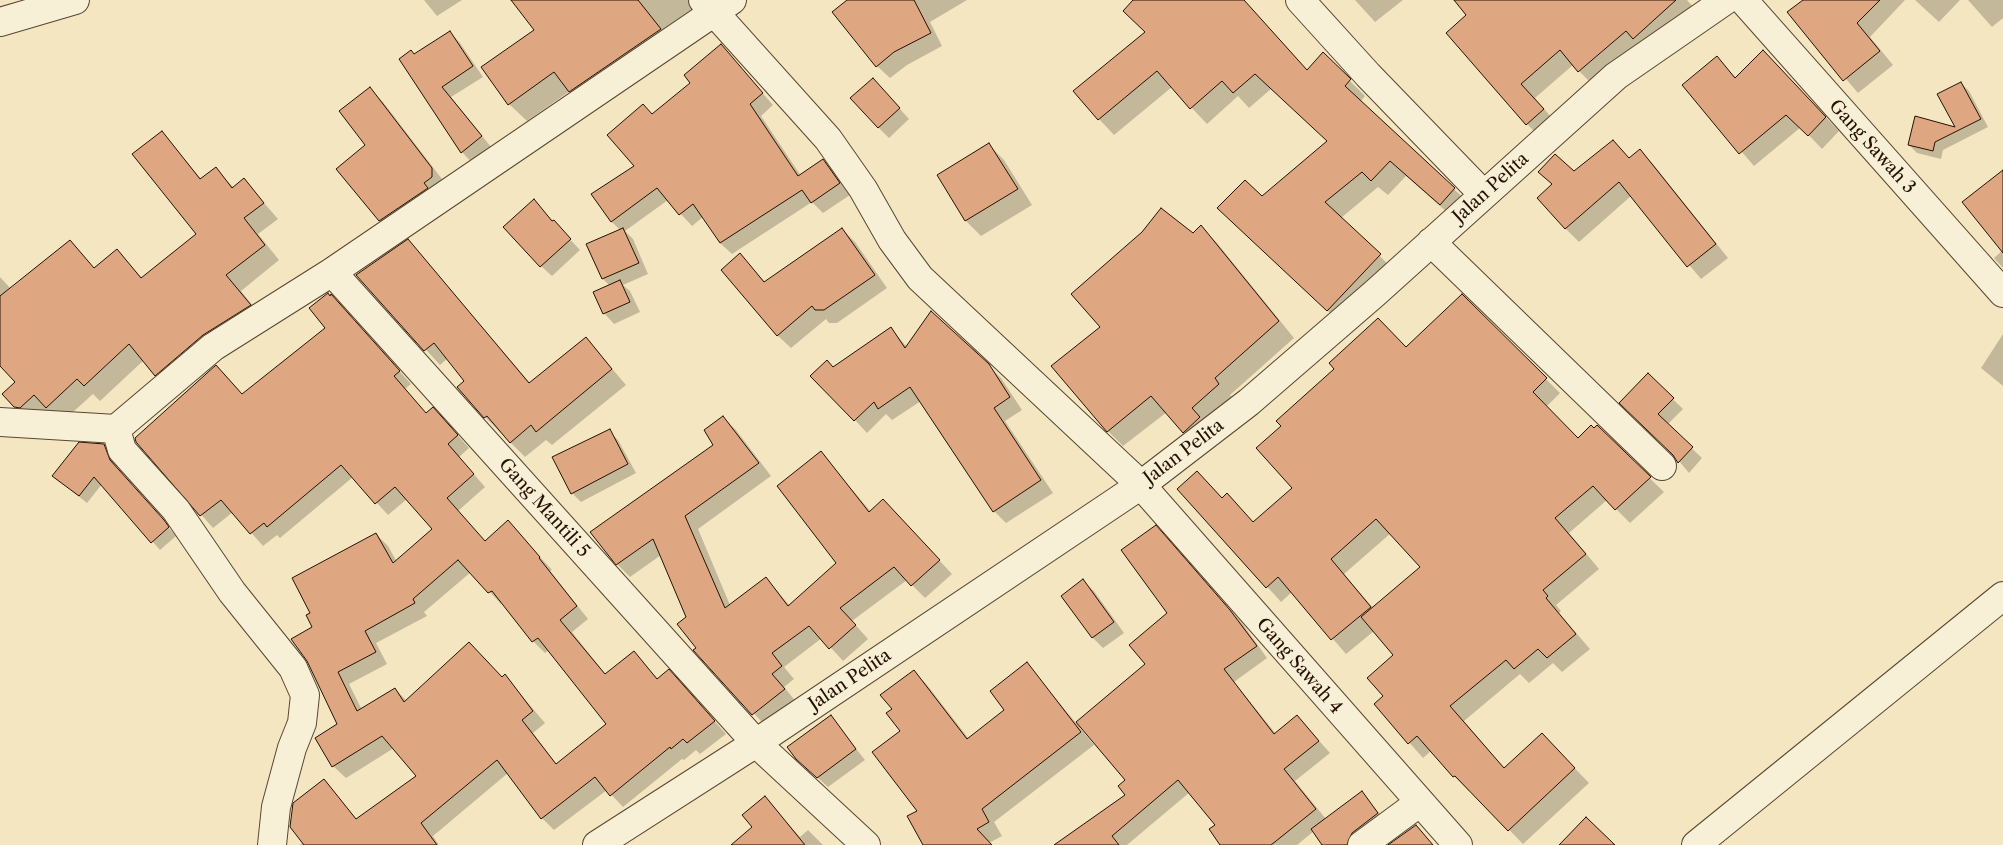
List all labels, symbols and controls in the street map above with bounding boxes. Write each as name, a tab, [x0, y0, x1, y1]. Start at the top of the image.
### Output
street label: Gang Sawah 3	[1824, 96, 1920, 198]
street label: Jalan Pelita	[1449, 148, 1533, 228]
street label: Jalan Pelita	[1140, 415, 1228, 489]
street label: Gang Mantili 5	[494, 454, 594, 562]
street label: Gang Sawah 4	[1252, 614, 1346, 718]
street label: Jalan Pelita	[805, 645, 895, 715]

